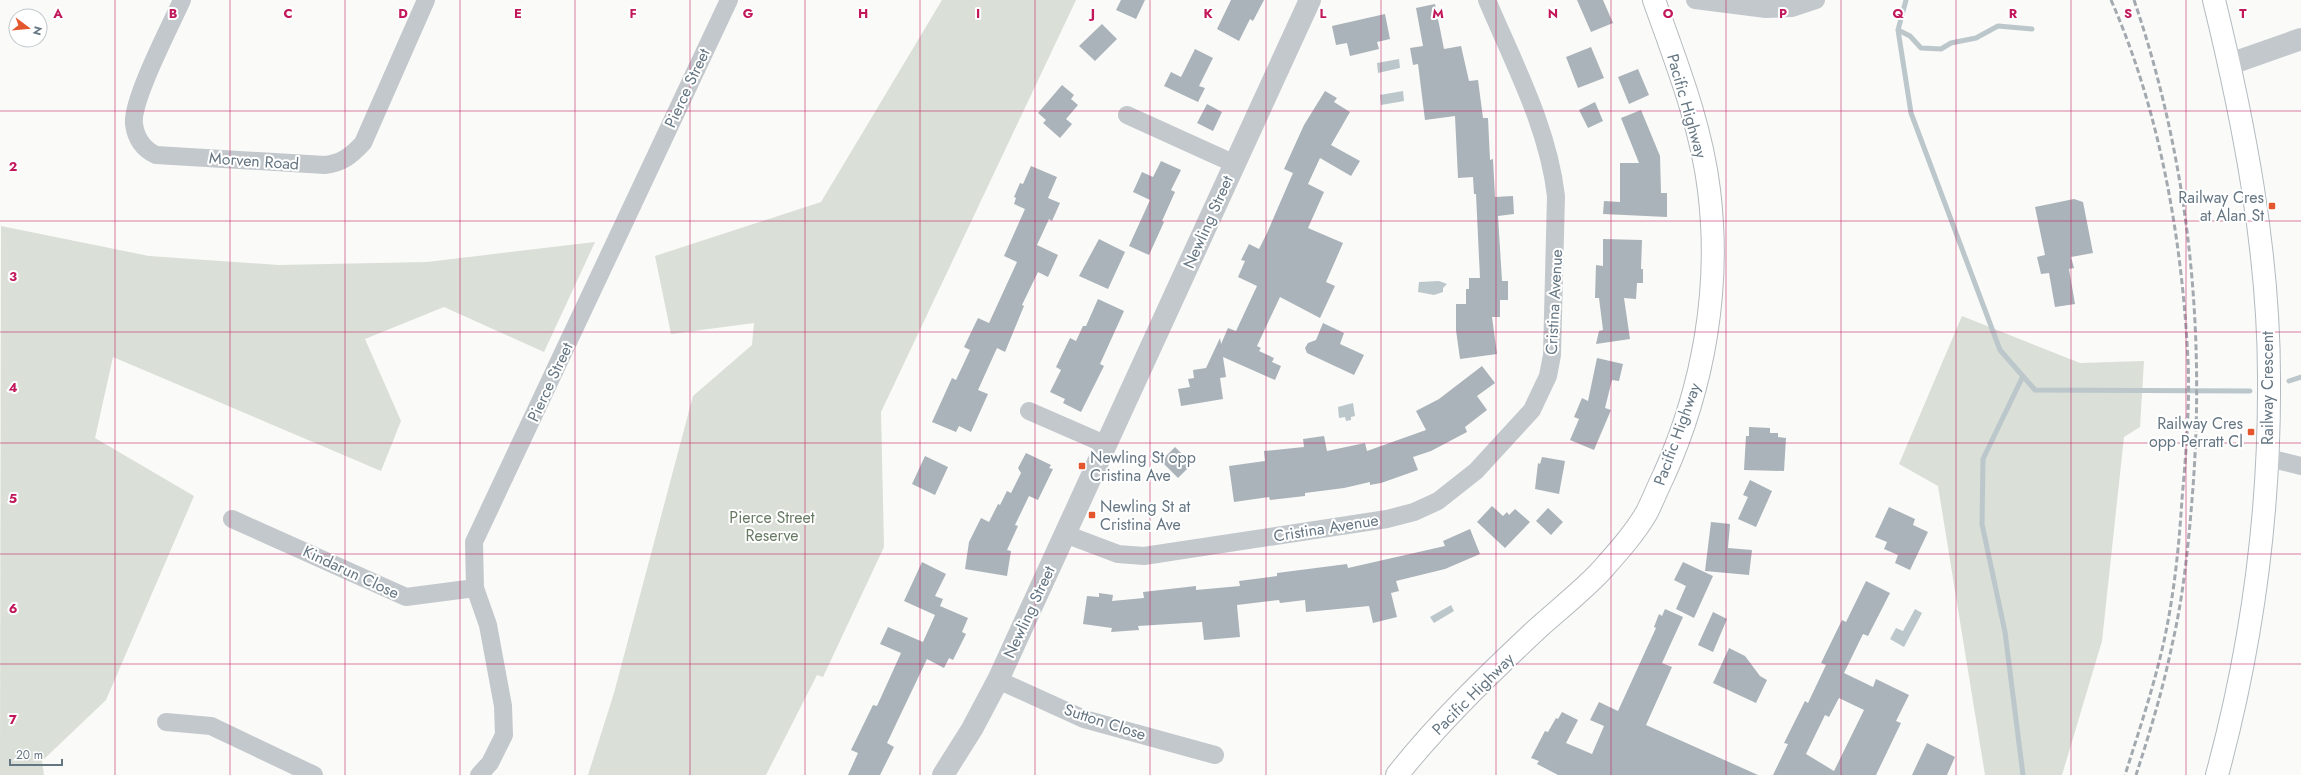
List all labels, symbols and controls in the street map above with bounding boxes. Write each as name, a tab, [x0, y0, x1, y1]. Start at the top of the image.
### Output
text: A	[52, 4, 63, 23]
text: B	[169, 4, 178, 23]
text: C	[283, 4, 293, 23]
text: D	[398, 4, 408, 23]
text: E	[514, 4, 522, 23]
text: F	[629, 4, 637, 23]
text: G	[743, 4, 754, 23]
text: H	[858, 4, 868, 23]
text: I	[976, 4, 980, 23]
text: J	[1088, 4, 1095, 23]
text: K	[1203, 4, 1213, 23]
text: L	[1320, 4, 1327, 23]
text: M	[1432, 4, 1444, 23]
text: N	[1548, 4, 1558, 23]
text: O	[1663, 4, 1674, 23]
text: P	[1779, 4, 1787, 23]
text: Q	[1892, 4, 1904, 23]
text: R	[2009, 4, 2018, 23]
text: S	[2124, 4, 2132, 23]
text: T	[2239, 4, 2247, 23]
north arrow	[8, 8, 48, 48]
text: N	[29, 24, 47, 37]
street label: Pierce Street	[659, 44, 716, 132]
street label: Pacific Highway	[1661, 51, 1713, 162]
street label: Morven Road	[208, 146, 300, 176]
text: 2	[9, 157, 17, 176]
street label: Newling Street	[1177, 172, 1239, 272]
place label: Railway Cres at Alan St	[2178, 186, 2264, 227]
marker: Railway Cres at Alan St	[2267, 201, 2277, 211]
street label: Cristina Avenue	[1540, 249, 1568, 355]
text: 3	[9, 267, 17, 286]
street label: Railway Crescent	[2256, 331, 2279, 445]
street label: Pierce Street	[522, 338, 579, 426]
text: 4	[8, 378, 18, 397]
street label: Pacific Highway	[1648, 379, 1707, 488]
place label: Railway Cres opp Perratt Cl	[2149, 412, 2243, 453]
marker: Railway Cres opp Perratt Cl	[2246, 427, 2256, 437]
place label: Newling St opp Cristina Ave	[1090, 446, 1196, 487]
marker: Newling St opp Cristina Ave	[1077, 461, 1087, 471]
text: 5	[9, 489, 17, 508]
place label: Newling St at Cristina Ave	[1100, 495, 1191, 536]
park label: Pierce Street Reserve	[729, 506, 815, 547]
street label: Cristina Avenue	[1272, 508, 1380, 548]
marker: Newling St at Cristina Ave	[1087, 510, 1097, 520]
street label: Kindarun Close	[299, 540, 403, 604]
street label: Newling Street	[998, 562, 1061, 662]
text: 6	[9, 599, 18, 618]
street label: Pacific Highway	[1427, 647, 1520, 740]
street label: Sutton Close	[1061, 698, 1149, 746]
text: 7	[9, 710, 17, 729]
scale bar	[10, 741, 62, 767]
text: 20 m	[16, 746, 43, 764]

